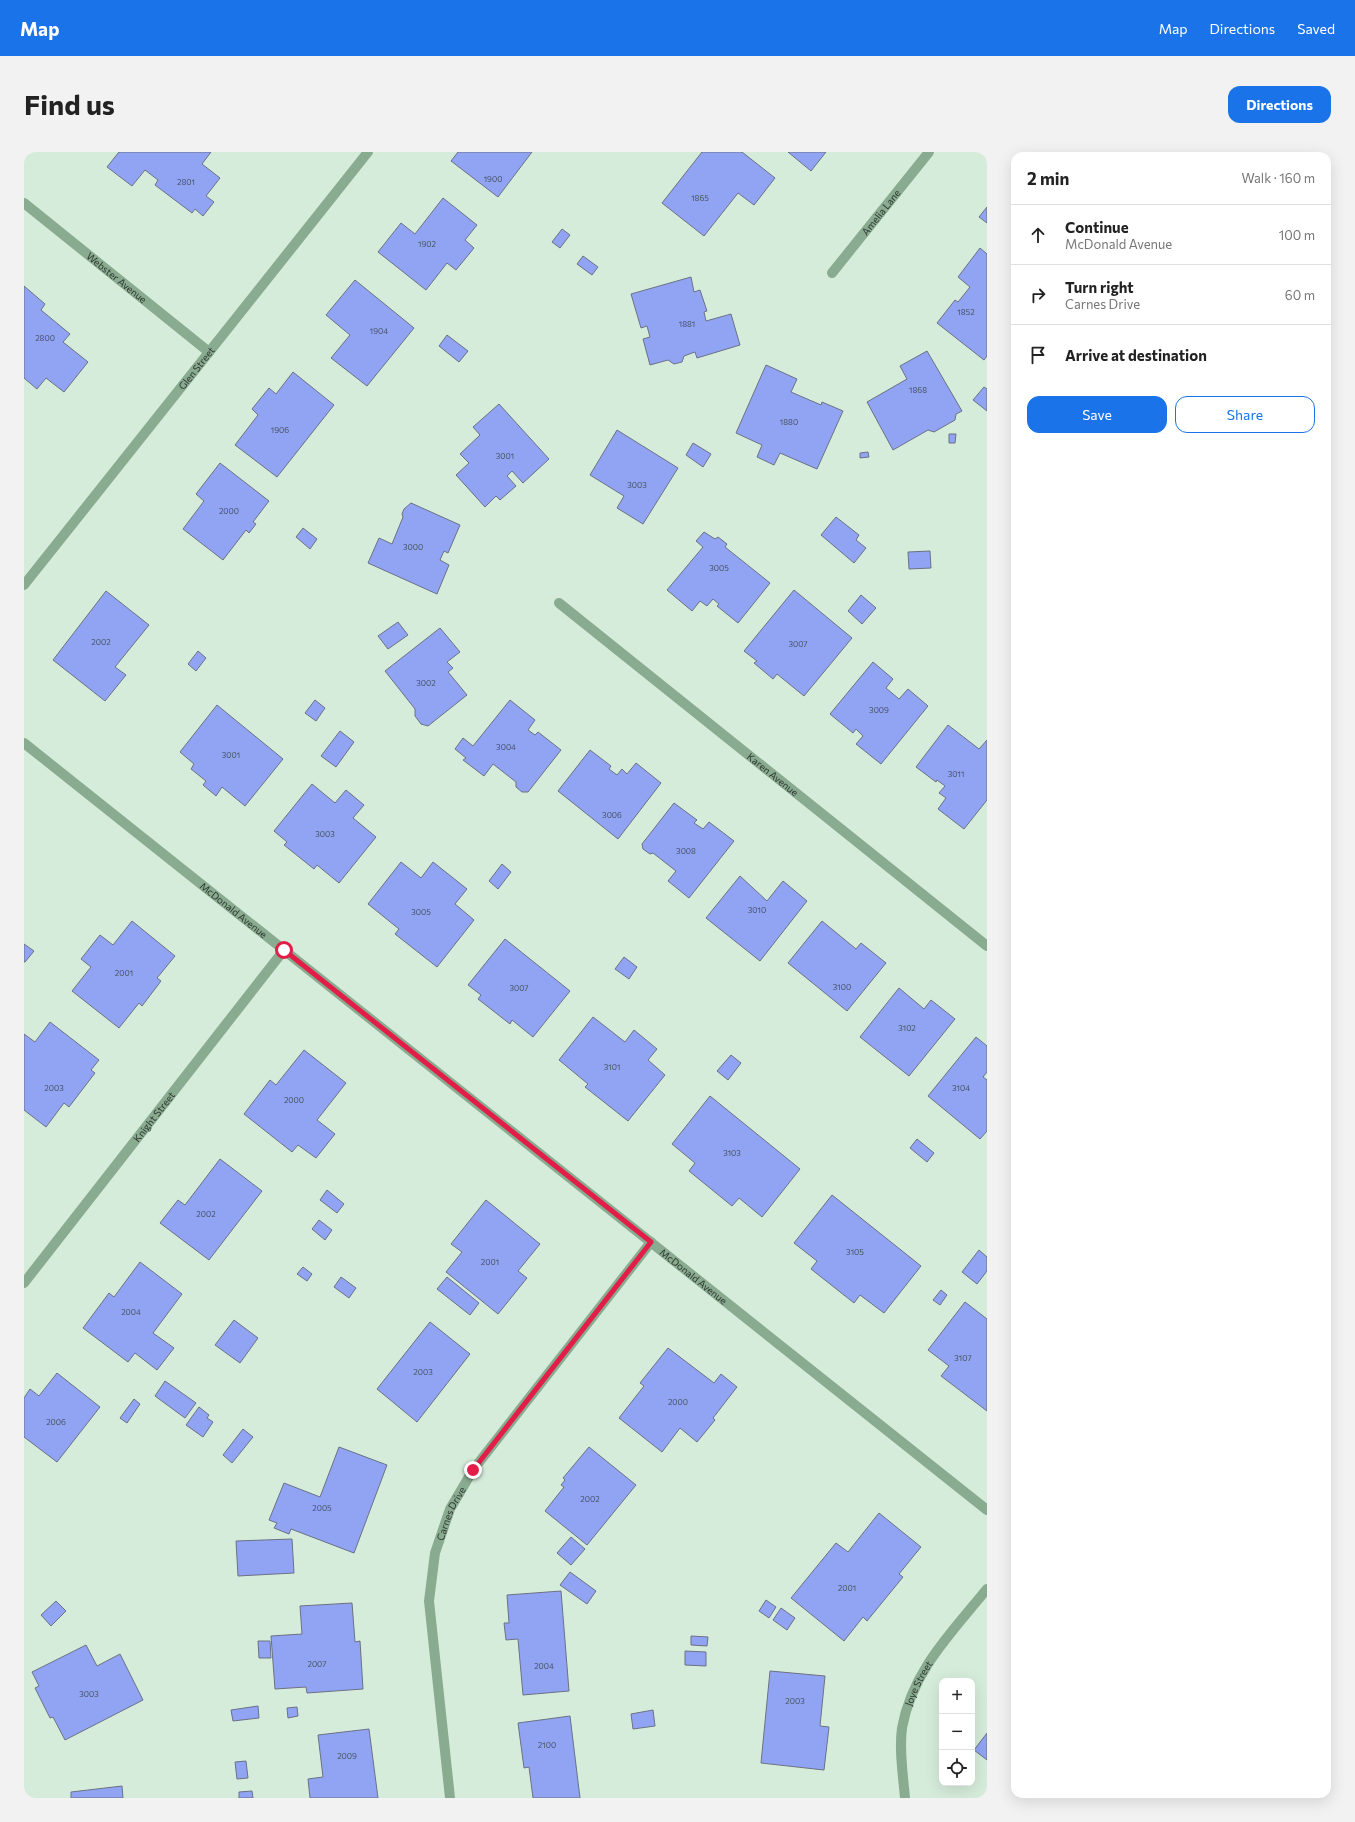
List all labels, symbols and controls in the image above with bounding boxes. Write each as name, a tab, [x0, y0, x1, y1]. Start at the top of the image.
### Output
text: Map	[20, 17, 59, 40]
text: Map	[1159, 20, 1188, 37]
text: Directions	[1210, 20, 1275, 37]
text: Saved	[1297, 20, 1335, 37]
button: Directions	[1228, 86, 1331, 123]
text: Find us	[24, 87, 115, 121]
text: 2 min	[1027, 168, 1069, 189]
text: Walk · 160 m	[1241, 170, 1315, 186]
house number: 1900	[484, 174, 502, 184]
house number: 2801	[177, 177, 195, 187]
street label: Amelia Lane	[859, 187, 903, 237]
house number: 1865	[691, 193, 709, 203]
text: Continue	[1065, 218, 1129, 236]
icon: ahead	[1027, 224, 1049, 246]
text: 100 m	[1279, 227, 1315, 243]
text: McDonald Avenue	[1065, 236, 1172, 252]
house number: 1902	[418, 239, 437, 249]
street label: Webster Avenue	[84, 250, 149, 305]
text: Turn right	[1065, 278, 1134, 296]
icon: right	[1027, 284, 1049, 306]
text: 60 m	[1285, 287, 1315, 303]
text: Carnes Drive	[1065, 296, 1140, 312]
house number: 1852	[957, 307, 975, 317]
house number: 1881	[679, 319, 695, 329]
house number: 1904	[370, 326, 388, 336]
house number: 2800	[35, 333, 55, 343]
street label: Glen Street	[176, 344, 217, 392]
icon: arrive	[1027, 344, 1049, 366]
text: Arrive at destination	[1065, 346, 1207, 364]
house number: 1868	[909, 385, 927, 395]
button: Save	[1027, 396, 1167, 433]
button: Share	[1175, 396, 1315, 433]
house number: 1880	[780, 417, 798, 427]
house number: 1906	[271, 425, 289, 435]
house number: 3001	[496, 451, 514, 461]
house number: 3003	[627, 480, 647, 490]
house number: 2000	[219, 506, 239, 516]
house number: 3000	[403, 542, 423, 552]
house number: 3005	[709, 563, 729, 573]
house number: 2002	[91, 637, 111, 647]
house number: 3007	[788, 639, 808, 649]
house number: 3002	[416, 678, 436, 688]
house number: 3009	[869, 705, 889, 715]
house number: 3004	[496, 742, 516, 752]
house number: 3001	[222, 750, 240, 760]
street label: Karen Avenue	[745, 750, 801, 798]
house number: 3011	[948, 769, 964, 779]
house number: 3006	[602, 810, 622, 820]
house number: 3003	[315, 829, 335, 839]
house number: 3008	[676, 846, 696, 856]
street label: McDonald Avenue	[198, 880, 270, 940]
house number: 3010	[748, 905, 766, 915]
house number: 3005	[411, 907, 431, 917]
route start	[275, 941, 293, 959]
house number: 2001	[115, 968, 133, 978]
house number: 3100	[833, 982, 851, 992]
house number: 3007	[509, 983, 529, 993]
house number: 3102	[898, 1023, 916, 1033]
house number: 3101	[604, 1062, 620, 1072]
house number: 2003	[44, 1083, 64, 1093]
house number: 3104	[952, 1083, 970, 1093]
street label: Knight Street	[131, 1089, 177, 1144]
house number: 2000	[284, 1095, 304, 1105]
house number: 3103	[723, 1148, 741, 1158]
house number: 2002	[196, 1209, 216, 1219]
street label: McDonald Avenue	[658, 1246, 730, 1307]
house number: 3105	[846, 1247, 864, 1257]
house number: 2001	[481, 1257, 499, 1267]
house number: 2004	[121, 1307, 141, 1317]
house number: 3107	[954, 1353, 972, 1363]
house number: 2003	[413, 1367, 433, 1377]
house number: 2000	[668, 1397, 688, 1407]
house number: 2006	[46, 1417, 66, 1427]
route end	[464, 1461, 482, 1479]
street label: Carnes Drive	[434, 1484, 468, 1542]
house number: 2002	[580, 1494, 600, 1504]
house number: 2005	[312, 1503, 332, 1513]
house number: 2001	[838, 1583, 856, 1593]
street label: Joye Street	[902, 1658, 935, 1707]
house number: 2007	[307, 1659, 327, 1669]
house number: 2004	[534, 1661, 554, 1671]
map controls	[939, 1678, 975, 1786]
button: +	[939, 1678, 975, 1714]
house number: 3003	[79, 1689, 99, 1699]
house number: 2003	[785, 1696, 805, 1706]
button: −	[939, 1714, 975, 1750]
house number: 2100	[538, 1740, 556, 1750]
button: locate	[939, 1750, 975, 1786]
house number: 2009	[337, 1751, 357, 1761]

